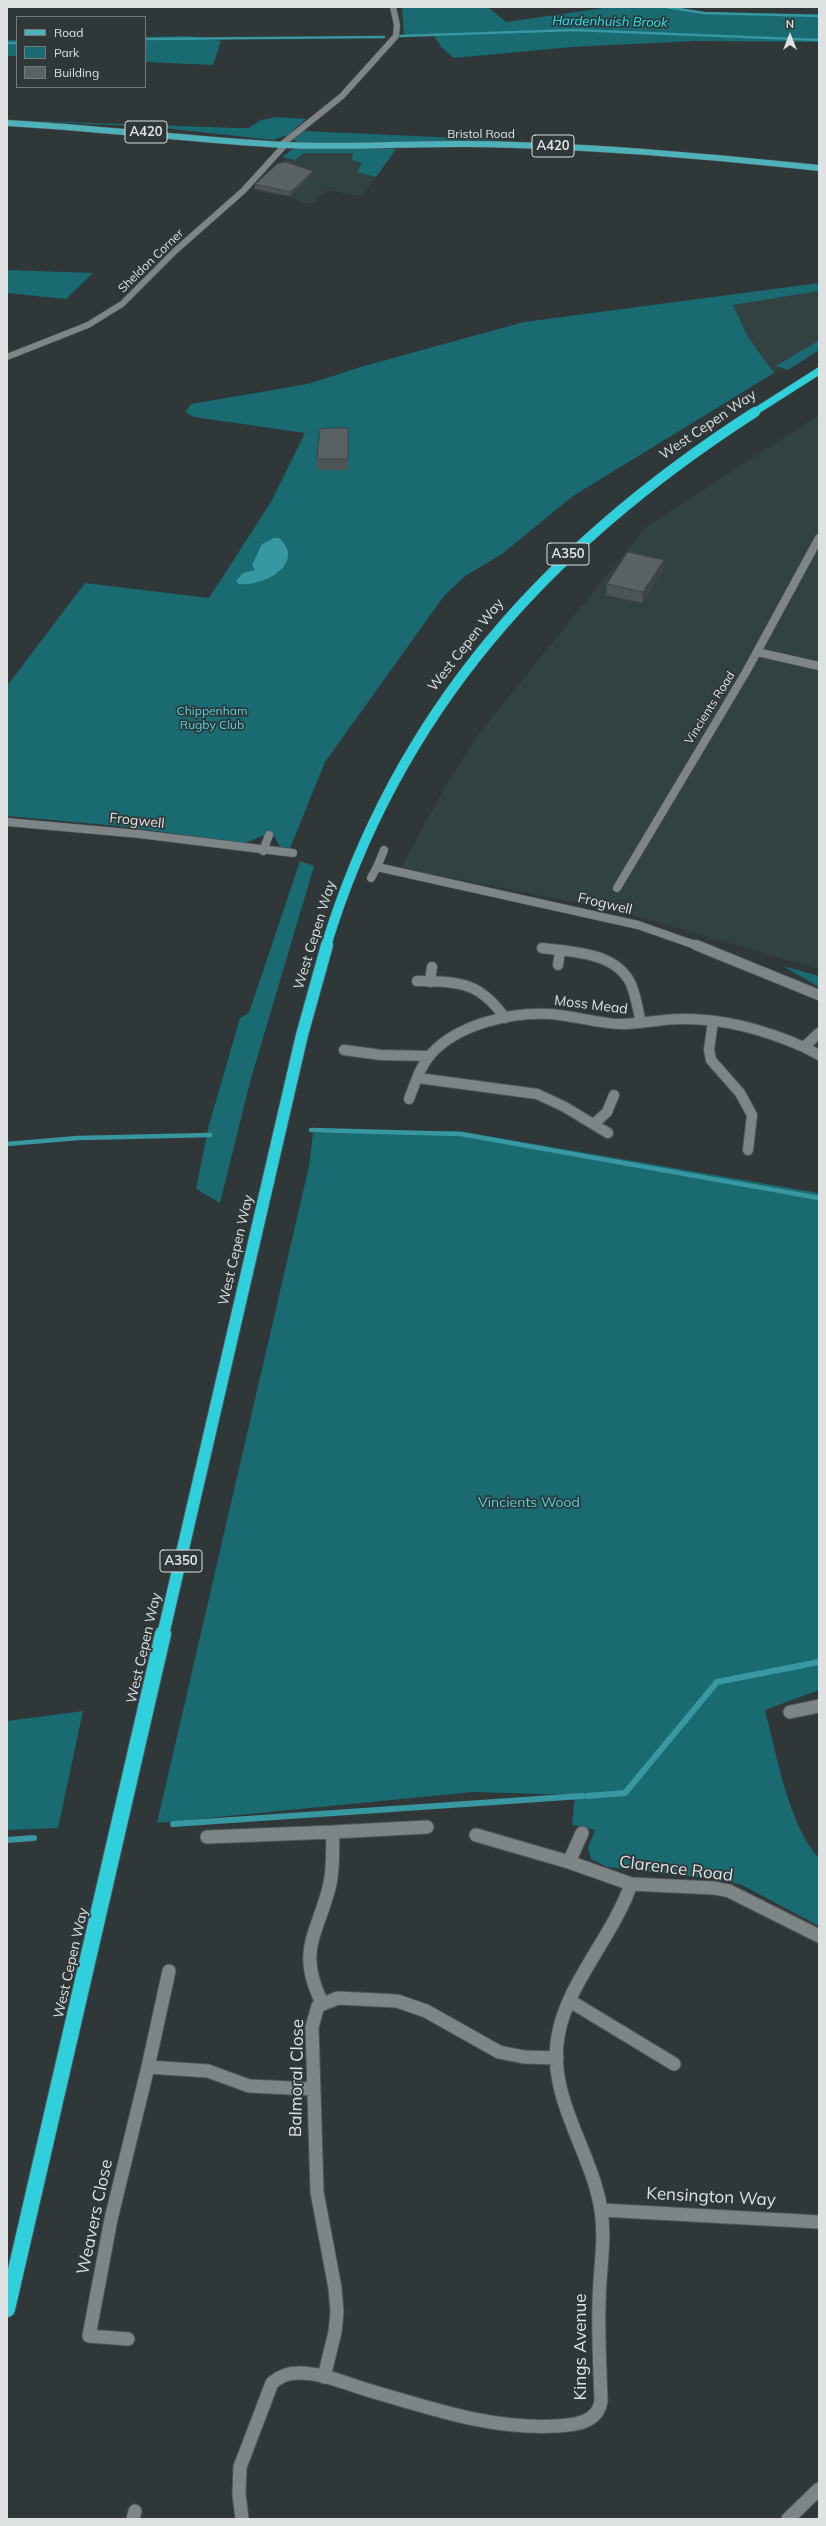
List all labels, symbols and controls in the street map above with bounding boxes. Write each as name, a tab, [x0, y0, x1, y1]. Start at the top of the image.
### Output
water label: Hardenhuish Brook	[552, 13, 668, 31]
legend	[16, 16, 146, 88]
north arrow	[770, 16, 810, 56]
text: N	[786, 17, 794, 31]
text: Road	[54, 25, 83, 40]
text: Park	[54, 45, 79, 60]
text: Building	[54, 65, 99, 80]
road number: A420	[125, 121, 167, 143]
street label: Bristol Road	[447, 127, 515, 141]
road number: A420	[532, 135, 574, 157]
street label: Sheldon Corner	[115, 226, 187, 296]
street label: West Cepen Way	[657, 386, 759, 464]
road number: A350	[547, 543, 589, 565]
street label: West Cepen Way	[425, 595, 507, 695]
street label: Vincients Road	[682, 669, 738, 747]
park label: Chippenham Rugby Club	[177, 704, 247, 732]
street label: Frogwell	[109, 810, 165, 832]
street label: West Cepen Way	[290, 879, 340, 991]
street label: Frogwell	[576, 890, 634, 918]
street label: Moss Mead	[553, 992, 629, 1018]
street label: West Cepen Way	[215, 1193, 257, 1307]
park label: Vincients Wood	[478, 1495, 580, 1511]
road number: A350	[160, 1550, 202, 1572]
street label: West Cepen Way	[123, 1591, 165, 1705]
street label: Clarence Road	[618, 1852, 734, 1886]
street label: West Cepen Way	[50, 1906, 92, 2020]
street label: Balmoral Close	[286, 2019, 308, 2137]
street label: Weavers Close	[73, 2157, 117, 2277]
street label: Kensington Way	[646, 2183, 776, 2211]
street label: Kings Avenue	[571, 2293, 591, 2401]

